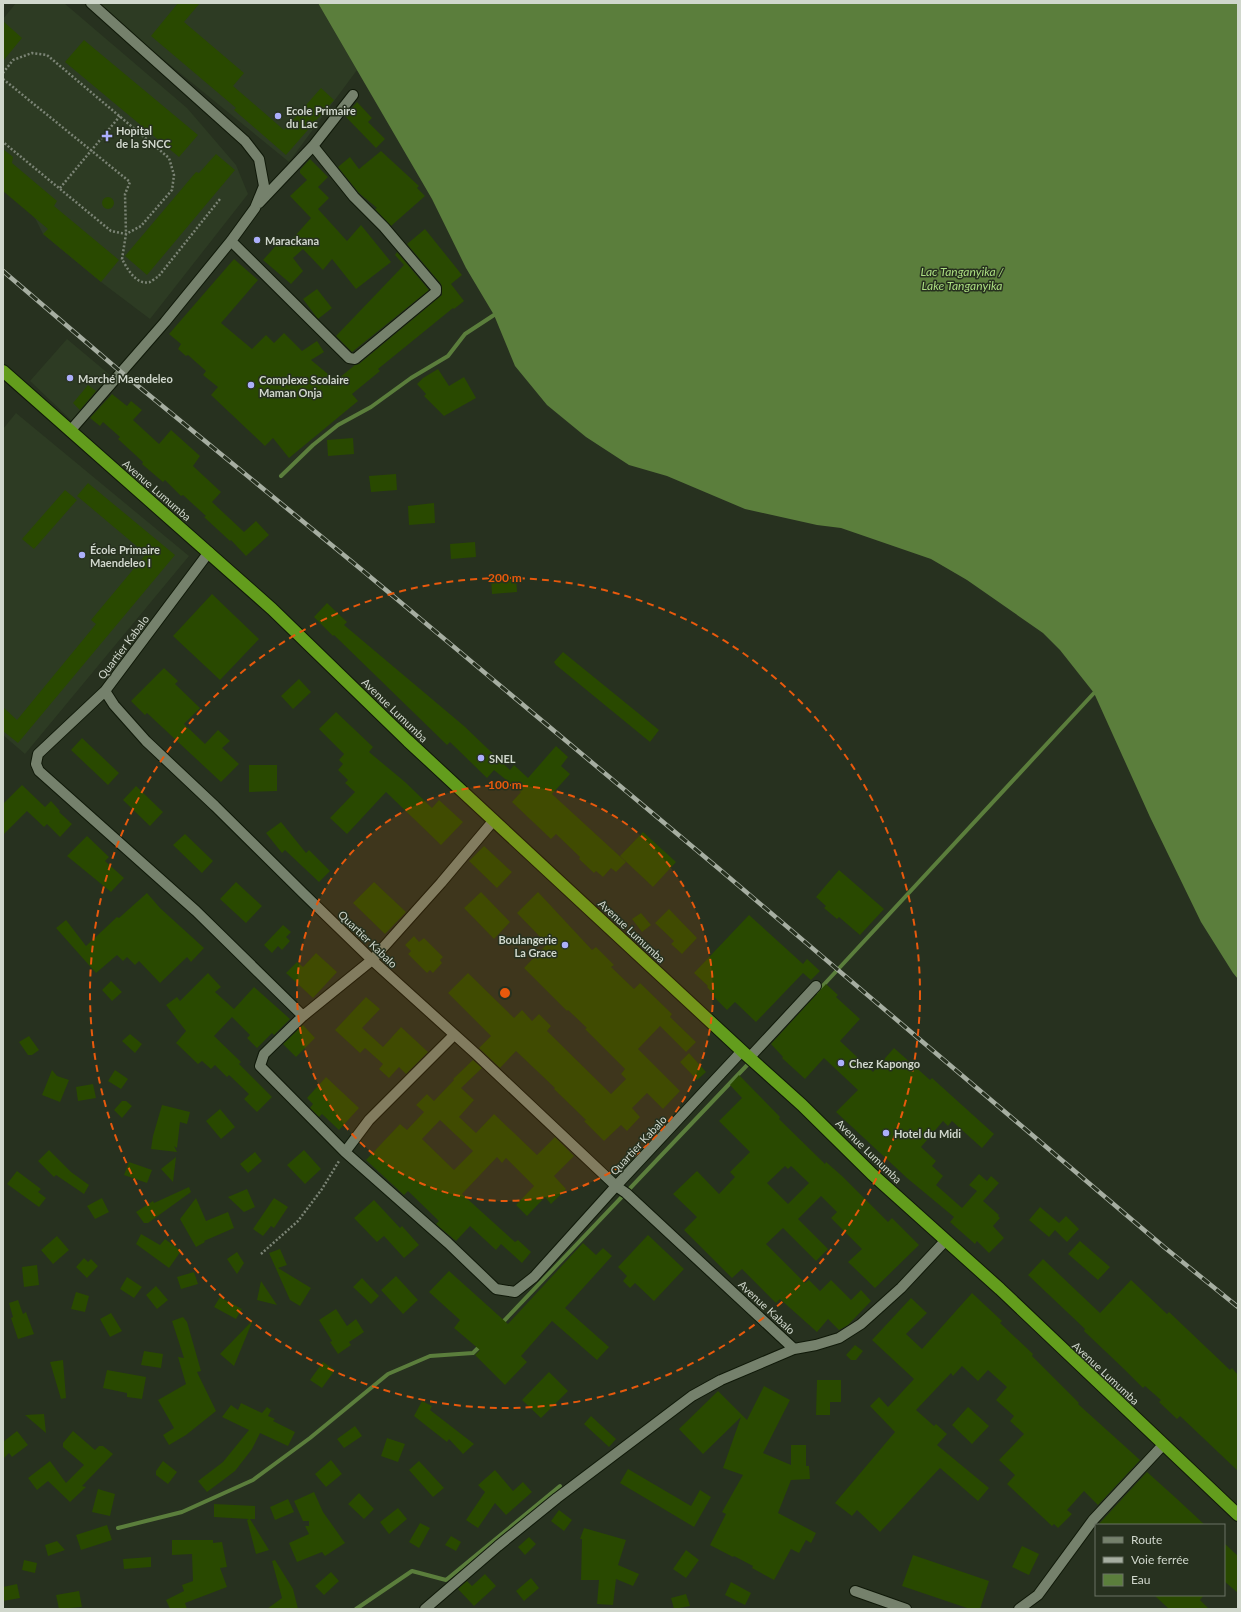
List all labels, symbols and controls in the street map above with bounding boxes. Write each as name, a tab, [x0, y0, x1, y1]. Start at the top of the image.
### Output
place label: Ecole Primaire du Lac	[286, 104, 356, 130]
marker: Ecole Primaire du Lac	[273, 111, 283, 121]
place label: Hopital de la SNCC	[116, 124, 171, 150]
marker: Hopital de la SNCC	[101, 130, 113, 142]
place label: Marackana	[265, 234, 319, 247]
marker: Marackana	[252, 235, 262, 245]
water label: Lac Tanganyika / Lake Tanganyika	[920, 264, 1005, 293]
place label: Marché Maendeleo	[78, 372, 173, 385]
marker: Marché Maendeleo	[65, 373, 75, 383]
place label: Complexe Scolaire Maman Onja	[259, 373, 349, 399]
marker: Complexe Scolaire Maman Onja	[246, 380, 256, 390]
street label: Avenue Lumumba	[120, 457, 194, 523]
place label: École Primaire Maendeleo I	[90, 543, 160, 569]
marker: École Primaire Maendeleo I	[77, 550, 87, 560]
text: 200 m	[488, 570, 522, 585]
street label: Quartier Kabalo	[95, 612, 151, 682]
street label: Avenue Lumumba	[359, 675, 431, 745]
place label: SNEL	[489, 752, 516, 765]
marker: SNEL	[476, 753, 486, 763]
text: 100 m	[488, 777, 522, 792]
street label: Avenue Lumumba	[596, 897, 668, 965]
street label: Quartier Kabalo	[336, 908, 400, 970]
place label: Boulangerie La Grace	[498, 933, 557, 959]
marker: Boulangerie La Grace	[560, 940, 570, 950]
centre of rings	[498, 986, 512, 1000]
place label: Chez Kapongo	[849, 1057, 920, 1070]
marker: Chez Kapongo	[836, 1058, 846, 1068]
street label: Quartier Kabalo	[607, 1113, 669, 1177]
street label: Avenue Lumumba	[833, 1116, 905, 1186]
place label: Hotel du Midi	[894, 1127, 961, 1140]
marker: Hotel du Midi	[881, 1128, 891, 1138]
street label: Avenue Kabalo	[736, 1278, 798, 1336]
street label: Avenue Lumumba	[1070, 1339, 1142, 1407]
legend	[1095, 1524, 1225, 1596]
text: Route	[1131, 1532, 1162, 1547]
text: Voie ferrée	[1131, 1552, 1189, 1567]
text: Eau	[1131, 1572, 1151, 1587]

